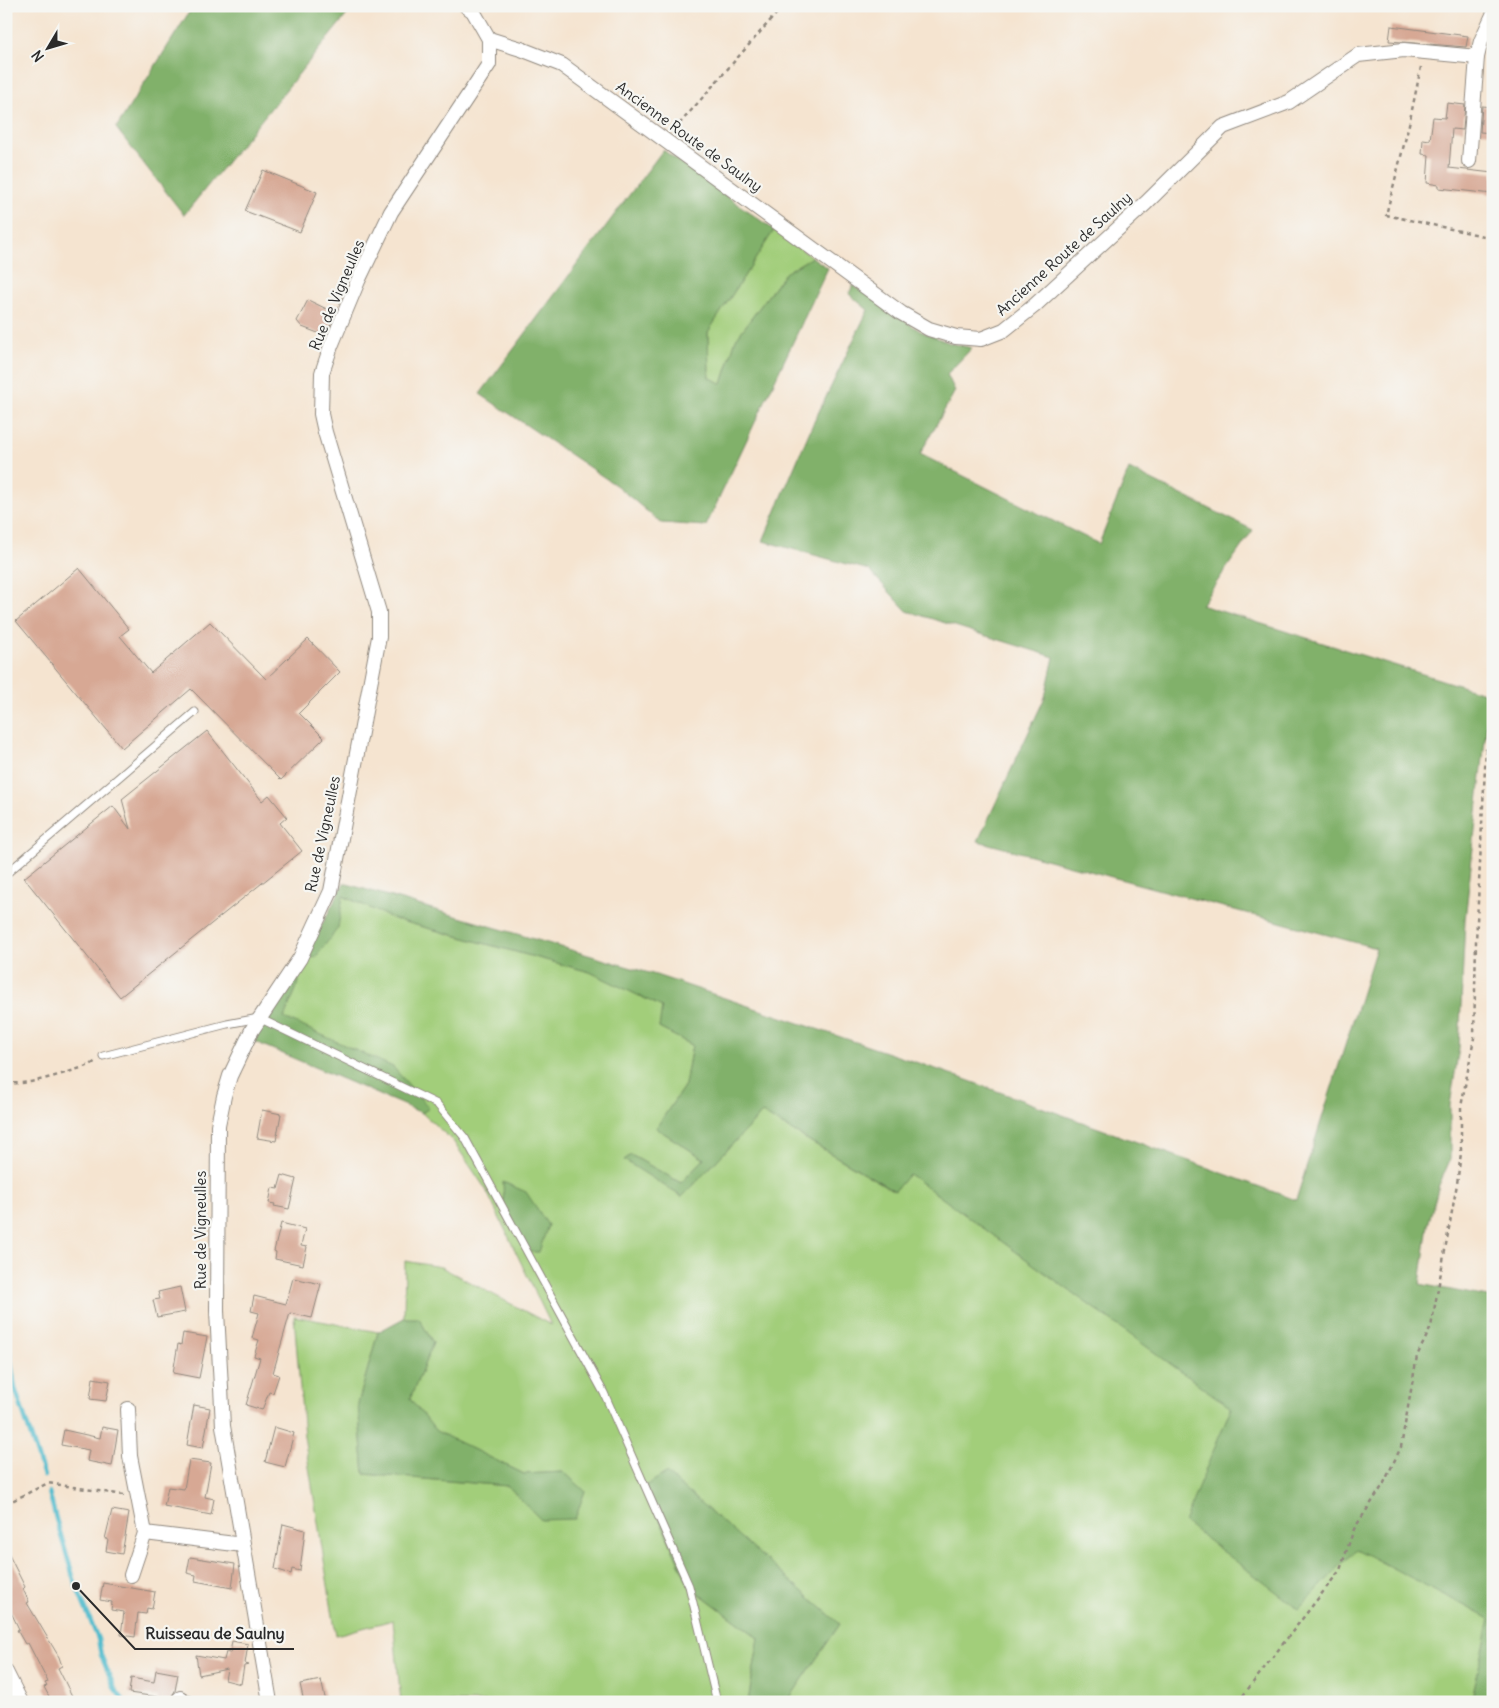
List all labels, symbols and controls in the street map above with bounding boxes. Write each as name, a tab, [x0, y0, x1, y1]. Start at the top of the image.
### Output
north arrow	[22, 22, 72, 72]
text: N	[28, 47, 48, 65]
street label: Ancienne Route de Saulny	[612, 77, 766, 196]
street label: Ancienne Route de Saulny	[992, 188, 1135, 320]
street label: Rue de Vigneulles	[305, 236, 368, 353]
street label: Rue de Vigneulles	[301, 774, 344, 894]
street label: Rue de Vigneulles	[191, 1171, 210, 1289]
callout: Ruisseau de Saulny	[135, 1618, 294, 1649]
text: Ruisseau de Saulny	[145, 1623, 285, 1644]

